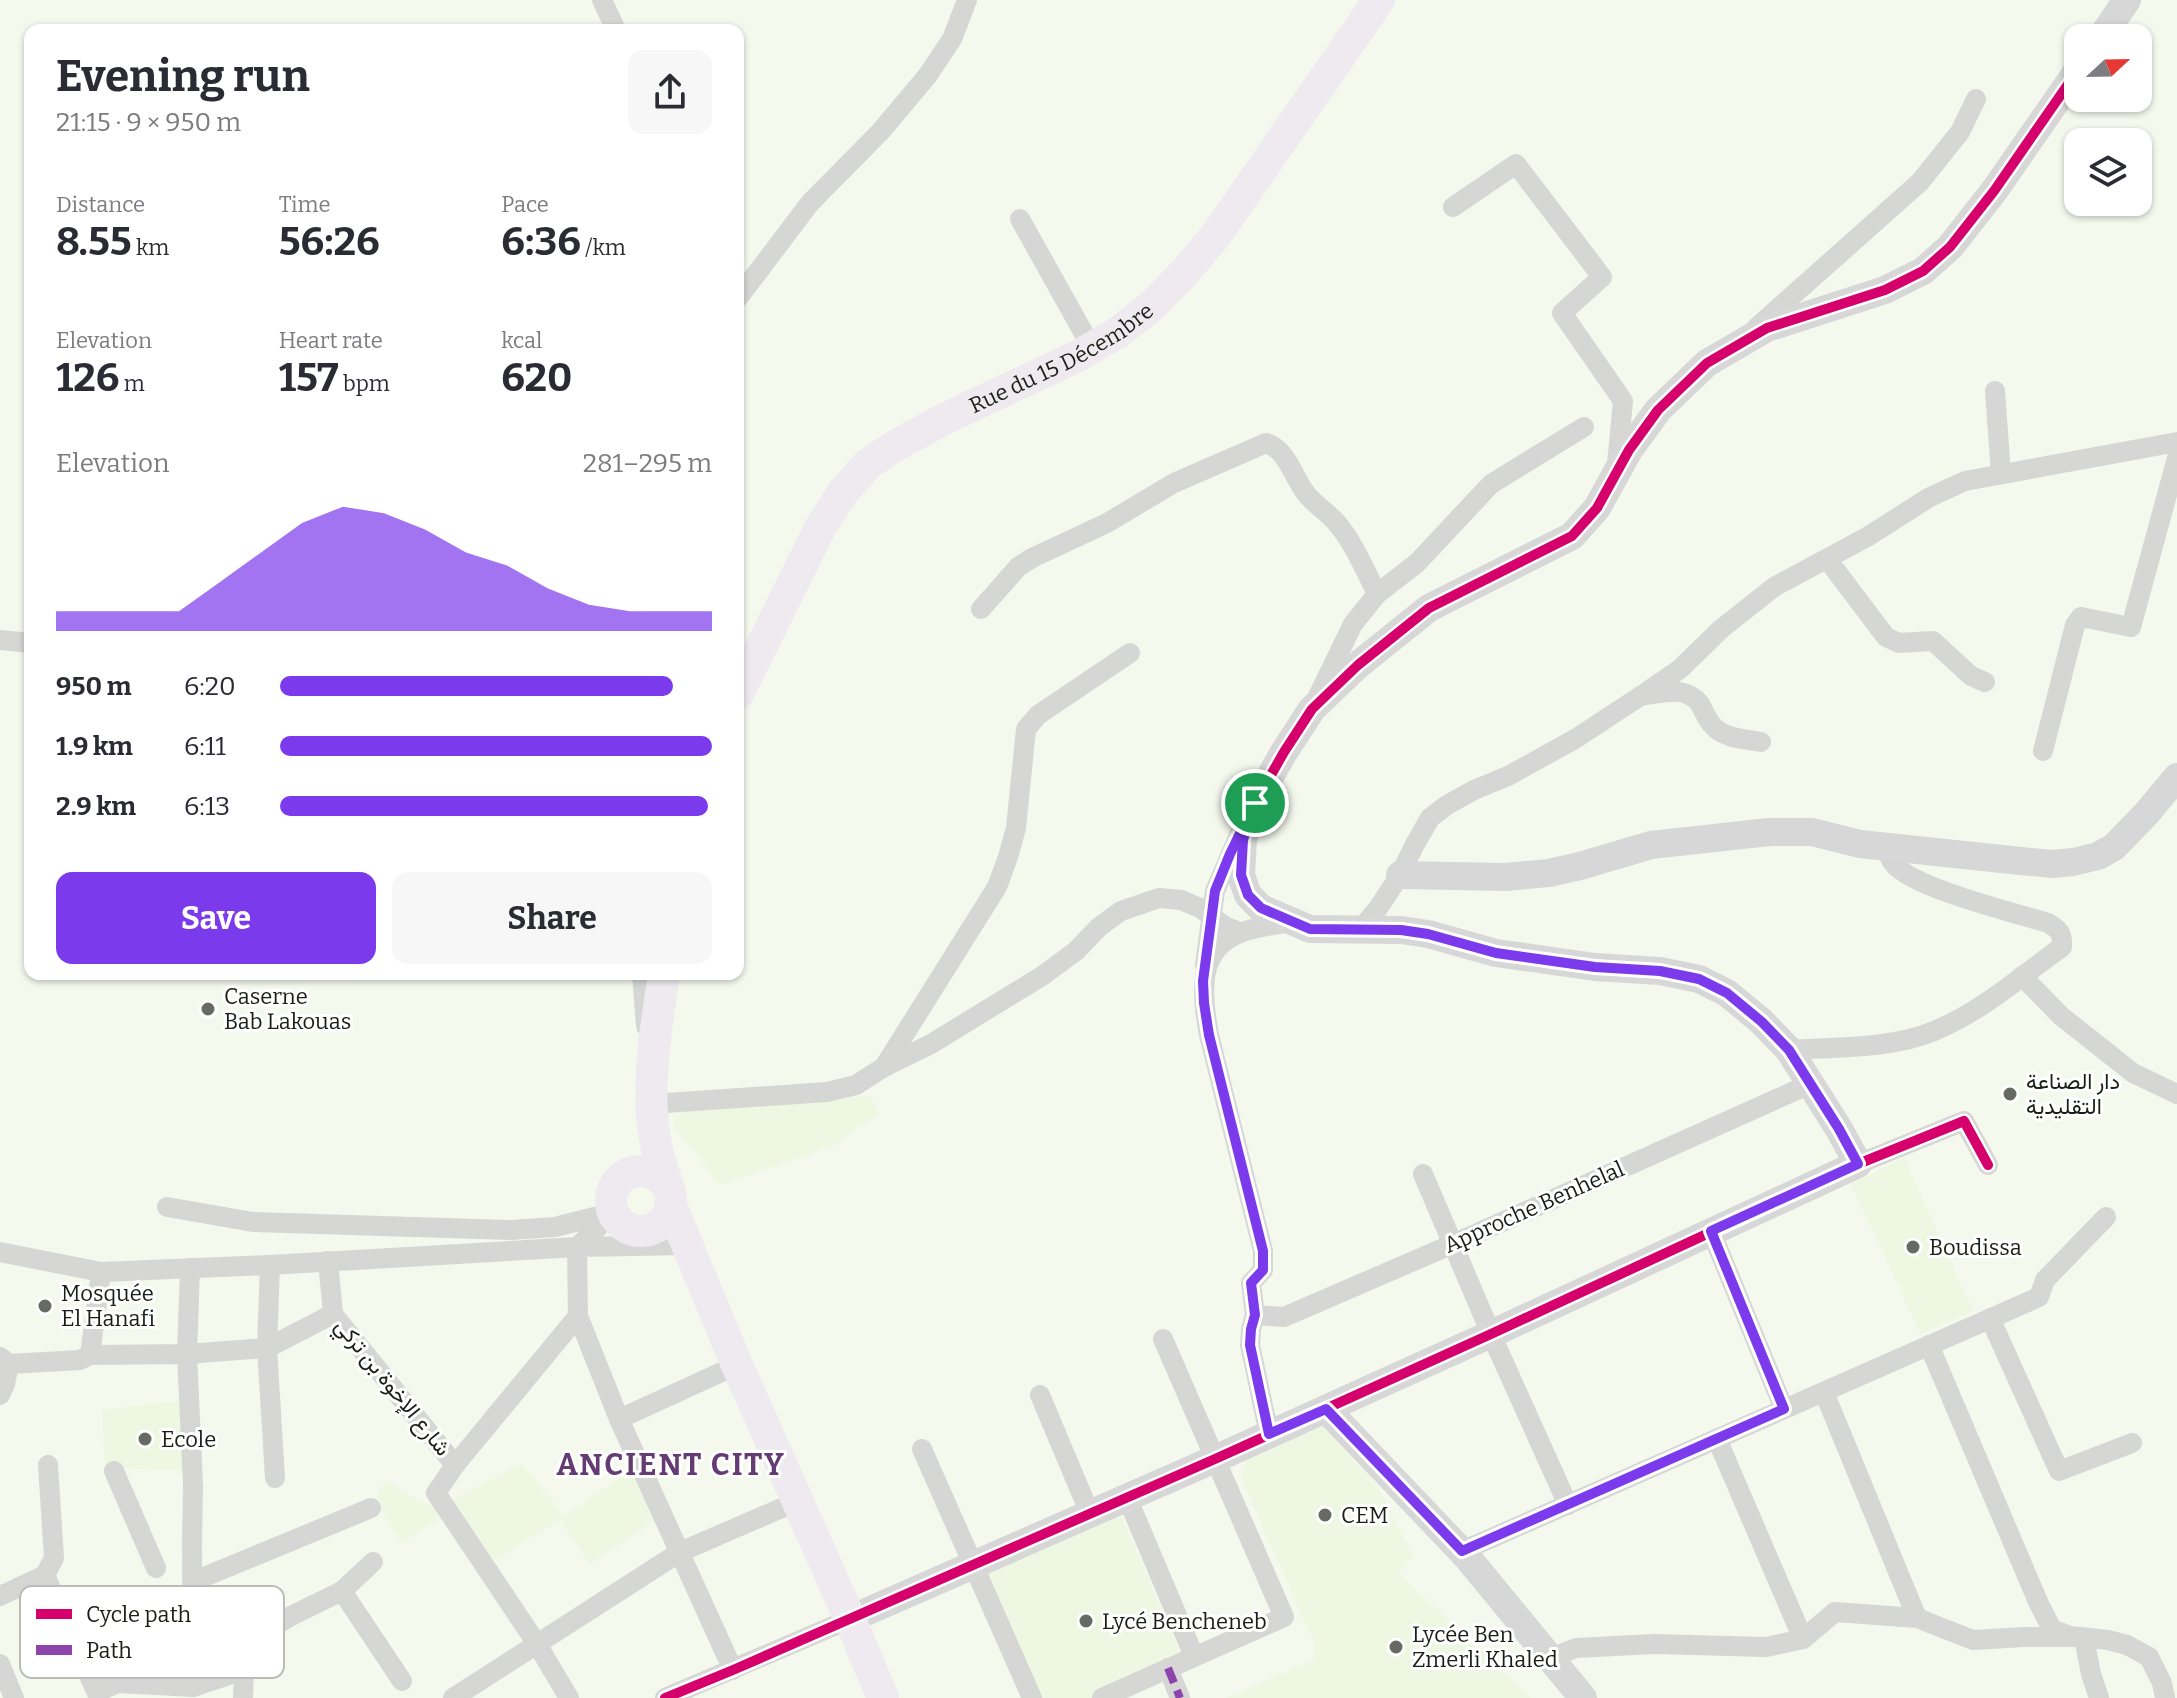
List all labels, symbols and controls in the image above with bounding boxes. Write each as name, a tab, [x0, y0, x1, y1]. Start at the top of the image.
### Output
north arrow	[2064, 24, 2152, 112]
map controls	[2064, 24, 2152, 216]
text: Evening run	[56, 50, 310, 103]
button: share	[628, 50, 712, 134]
text: 21:15 · 9 × 950 m	[56, 107, 241, 138]
button: layers	[2064, 128, 2152, 216]
text: Distance	[56, 191, 145, 218]
text: Time	[279, 191, 331, 218]
text: Pace	[501, 191, 549, 218]
text: 8.55	[56, 218, 132, 266]
text: 56:26	[279, 218, 380, 266]
text: 6:36	[501, 218, 581, 266]
text: km	[132, 234, 169, 261]
text: /km	[581, 234, 626, 261]
street label: Rue du 15 Décembre	[965, 297, 1158, 419]
text: Elevation	[56, 327, 152, 354]
text: Heart rate	[279, 327, 383, 354]
text: kcal	[501, 327, 542, 354]
text: 126	[56, 354, 119, 402]
text: 157	[279, 354, 339, 402]
text: 620	[501, 354, 573, 402]
text: m	[119, 370, 145, 397]
text: bpm	[339, 370, 390, 397]
text: Elevation	[56, 448, 169, 479]
text: 281–295 m	[583, 448, 712, 479]
text: 950 m	[56, 671, 132, 702]
text: 6:20	[184, 671, 236, 702]
text: 1.9 km	[56, 731, 133, 762]
text: 6:11	[184, 731, 226, 762]
pin	[1221, 769, 1289, 837]
icon: arrive	[1233, 781, 1277, 825]
text: 2.9 km	[56, 791, 136, 822]
text: 6:13	[184, 791, 230, 822]
button: Save	[56, 872, 376, 964]
button: Share	[392, 872, 712, 964]
place label: Caserne Bab Lakouas	[224, 983, 351, 1035]
marker: Caserne Bab Lakouas	[199, 1000, 217, 1018]
place label: دار الصناعة التقليدية	[2026, 1068, 2120, 1120]
marker: دار الصناعة التقليدية	[2001, 1085, 2019, 1103]
street label: Approche Benhelal	[1440, 1155, 1628, 1259]
place label: Boudissa	[1929, 1234, 2022, 1261]
marker: Boudissa	[1904, 1238, 1922, 1256]
place label: Mosquée El Hanafi	[61, 1280, 155, 1332]
marker: Mosquée El Hanafi	[36, 1297, 54, 1315]
street label: شارع الإخوة بن تركي	[325, 1313, 457, 1464]
place label: Ecole	[161, 1426, 216, 1453]
marker: Ecole	[136, 1430, 154, 1448]
district label: ANCIENT CITY	[556, 1447, 786, 1483]
place label: CEM	[1341, 1502, 1388, 1529]
marker: CEM	[1316, 1506, 1334, 1524]
legend	[20, 1586, 284, 1678]
text: Cycle path	[86, 1601, 191, 1628]
place label: Lycé Bencheneb	[1102, 1608, 1267, 1635]
marker: Lycé Bencheneb	[1077, 1612, 1095, 1630]
place label: Lycée Ben Zmerli Khaled	[1412, 1621, 1558, 1673]
text: Path	[86, 1637, 132, 1664]
marker: Lycée Ben Zmerli Khaled	[1387, 1638, 1405, 1656]

